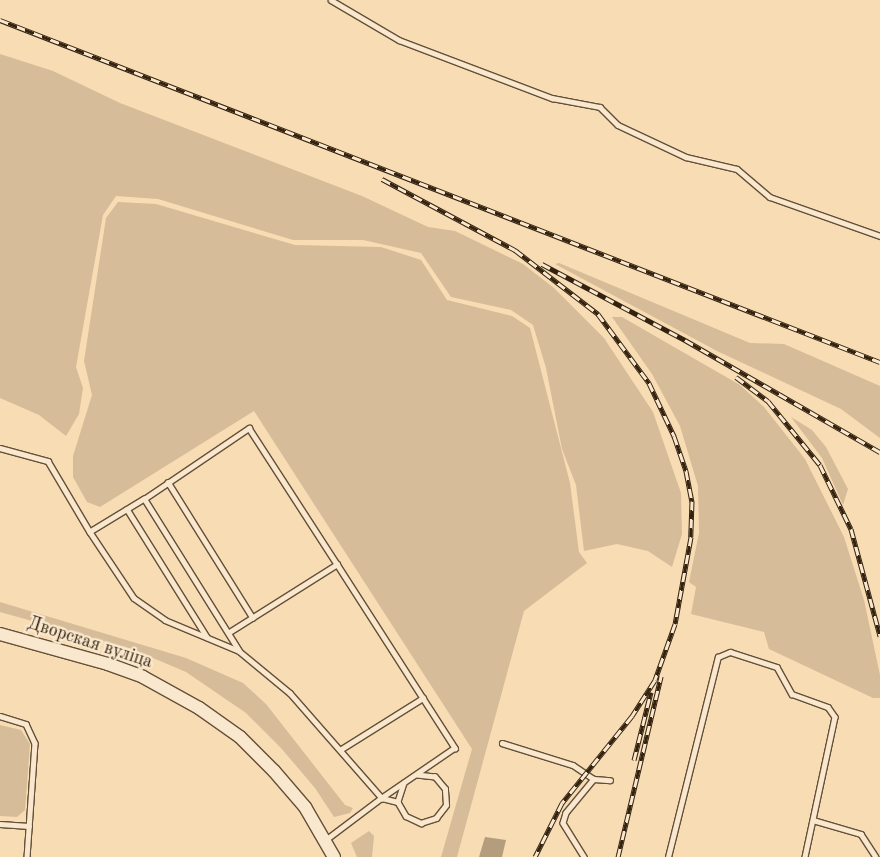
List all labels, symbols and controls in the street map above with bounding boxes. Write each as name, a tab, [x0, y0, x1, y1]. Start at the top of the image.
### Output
street label: Дворская вуліца	[25, 613, 155, 673]

